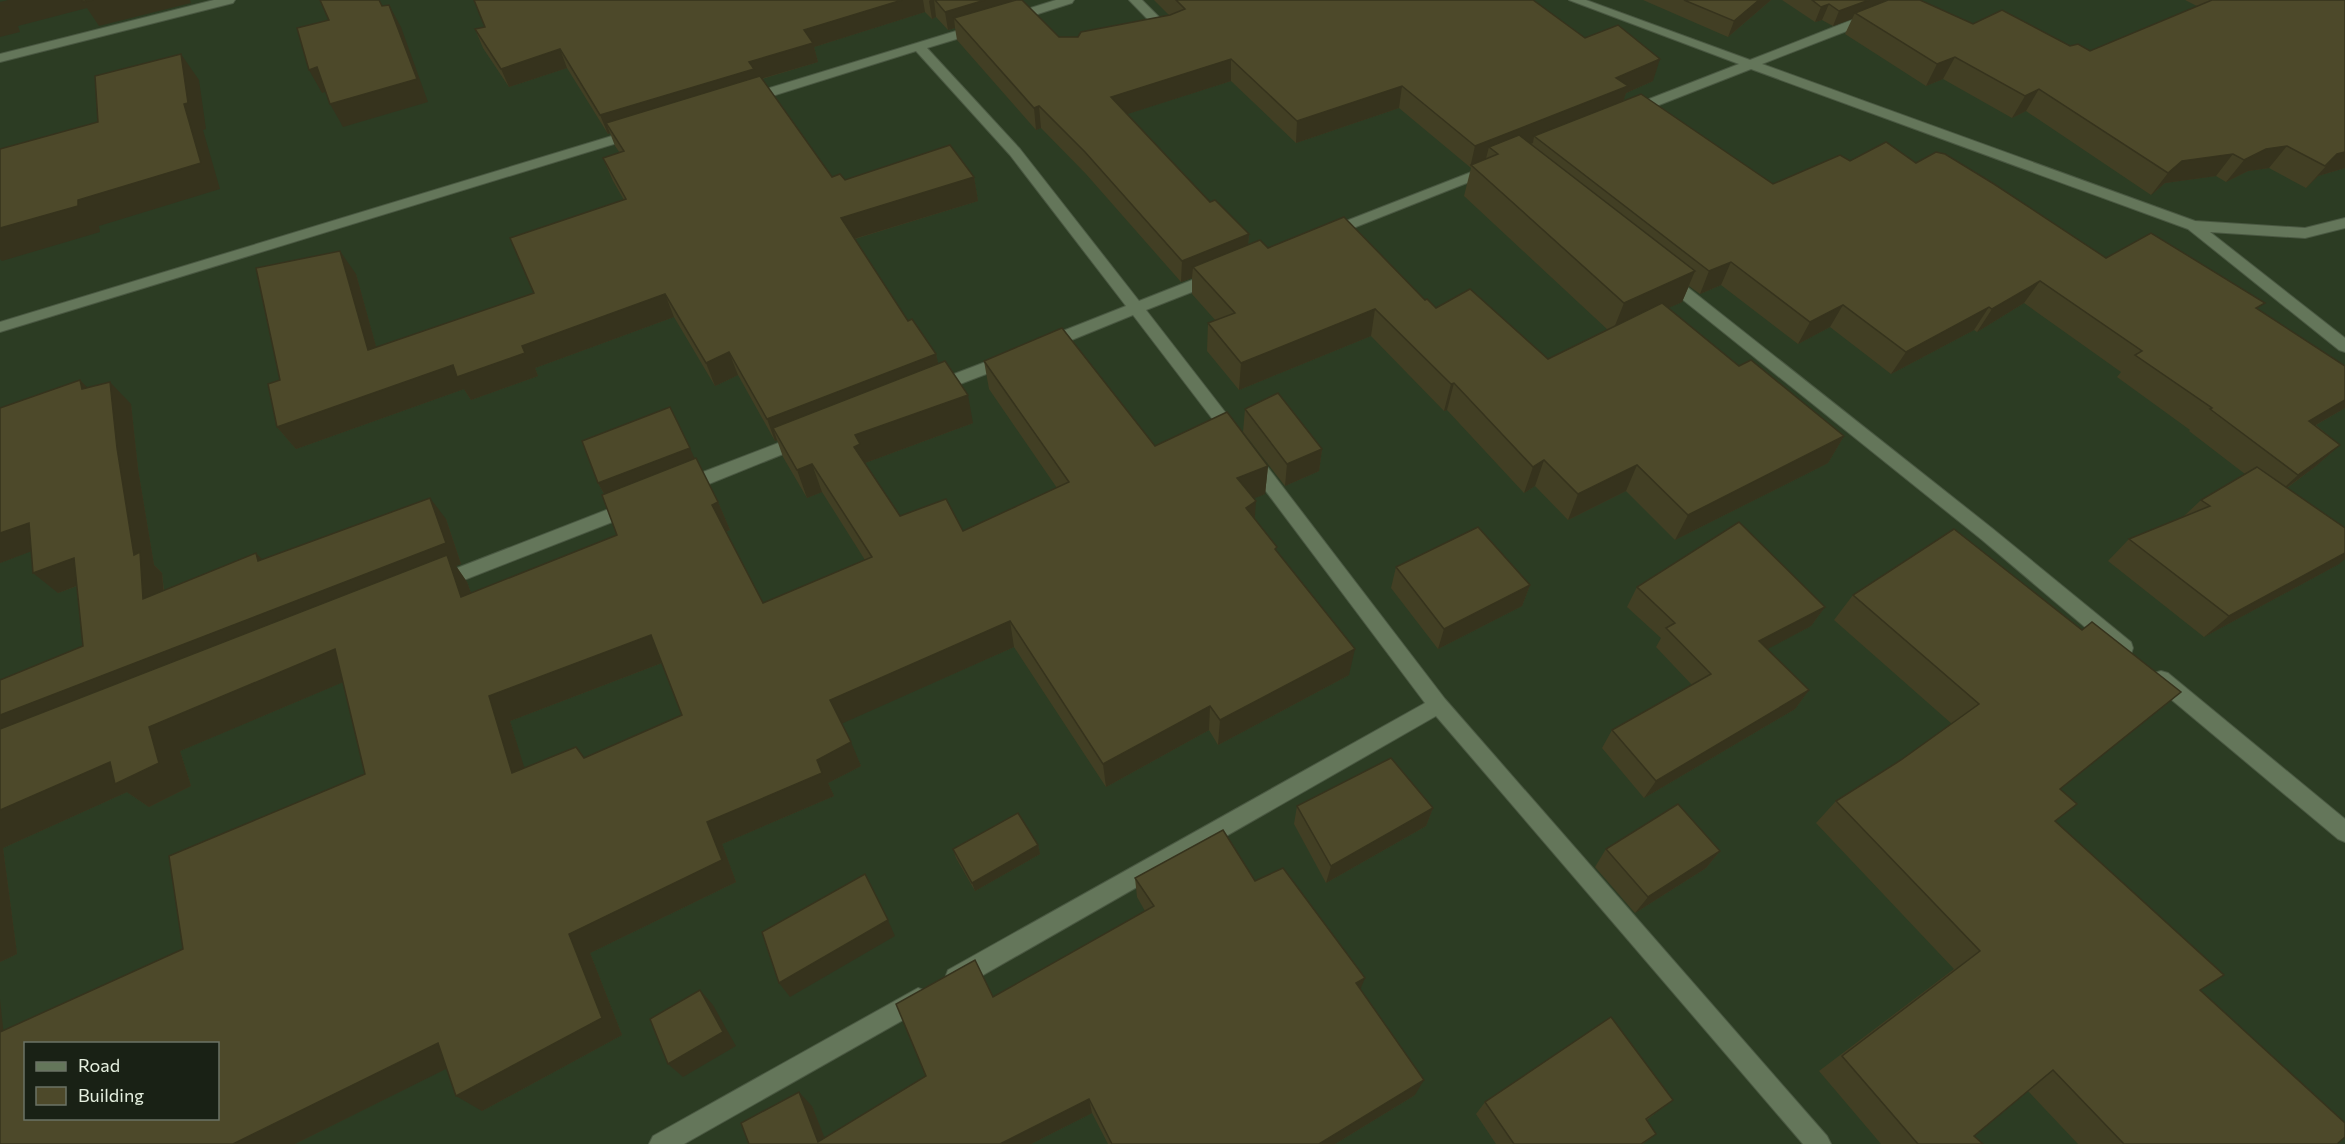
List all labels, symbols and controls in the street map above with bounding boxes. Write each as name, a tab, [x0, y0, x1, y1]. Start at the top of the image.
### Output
legend	[24, 1042, 219, 1120]
text: Road	[78, 1054, 120, 1076]
text: Building	[78, 1084, 144, 1106]

